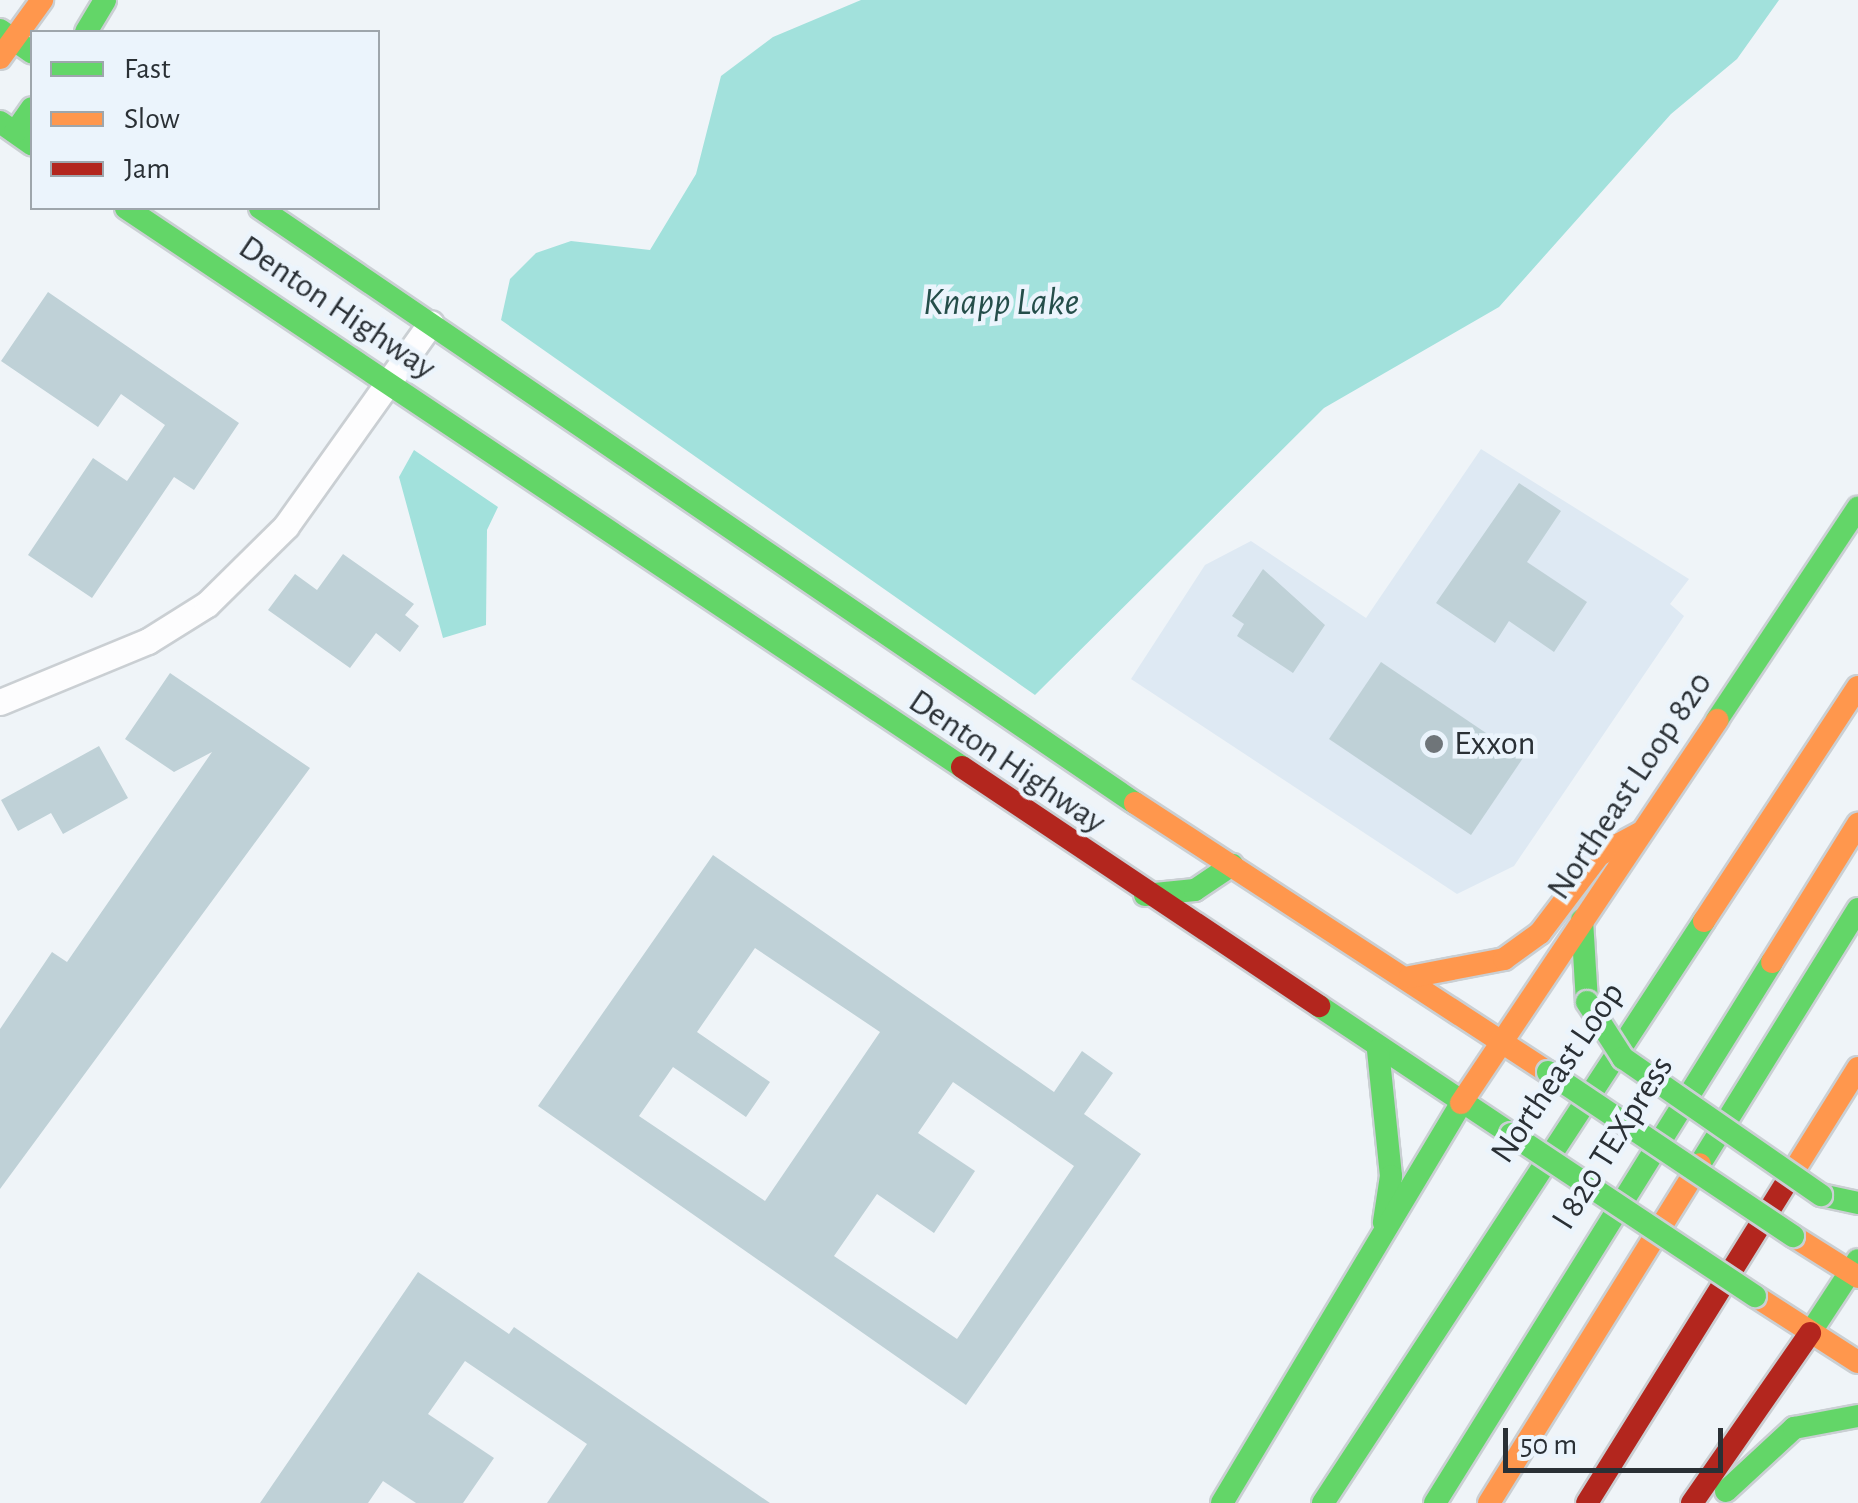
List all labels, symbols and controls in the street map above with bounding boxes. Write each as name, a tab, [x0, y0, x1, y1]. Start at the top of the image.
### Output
legend	[30, 30, 380, 210]
text: Fast	[124, 54, 171, 84]
text: Slow	[124, 104, 180, 134]
text: Jam	[124, 154, 170, 184]
street label: Denton Highway	[230, 227, 444, 389]
water label: Knapp Lake	[923, 281, 1079, 327]
street label: Northeast Loop 820	[1538, 664, 1722, 908]
street label: Denton Highway	[900, 681, 1114, 843]
place label: Exxon	[1454, 723, 1536, 765]
marker: Exxon	[1423, 733, 1445, 755]
street label: Northeast Loop	[1482, 975, 1634, 1171]
street label: I 820 TEXpress	[1543, 1048, 1683, 1238]
scale bar	[1508, 1408, 1728, 1470]
text: 50 m	[1520, 1430, 1577, 1460]

